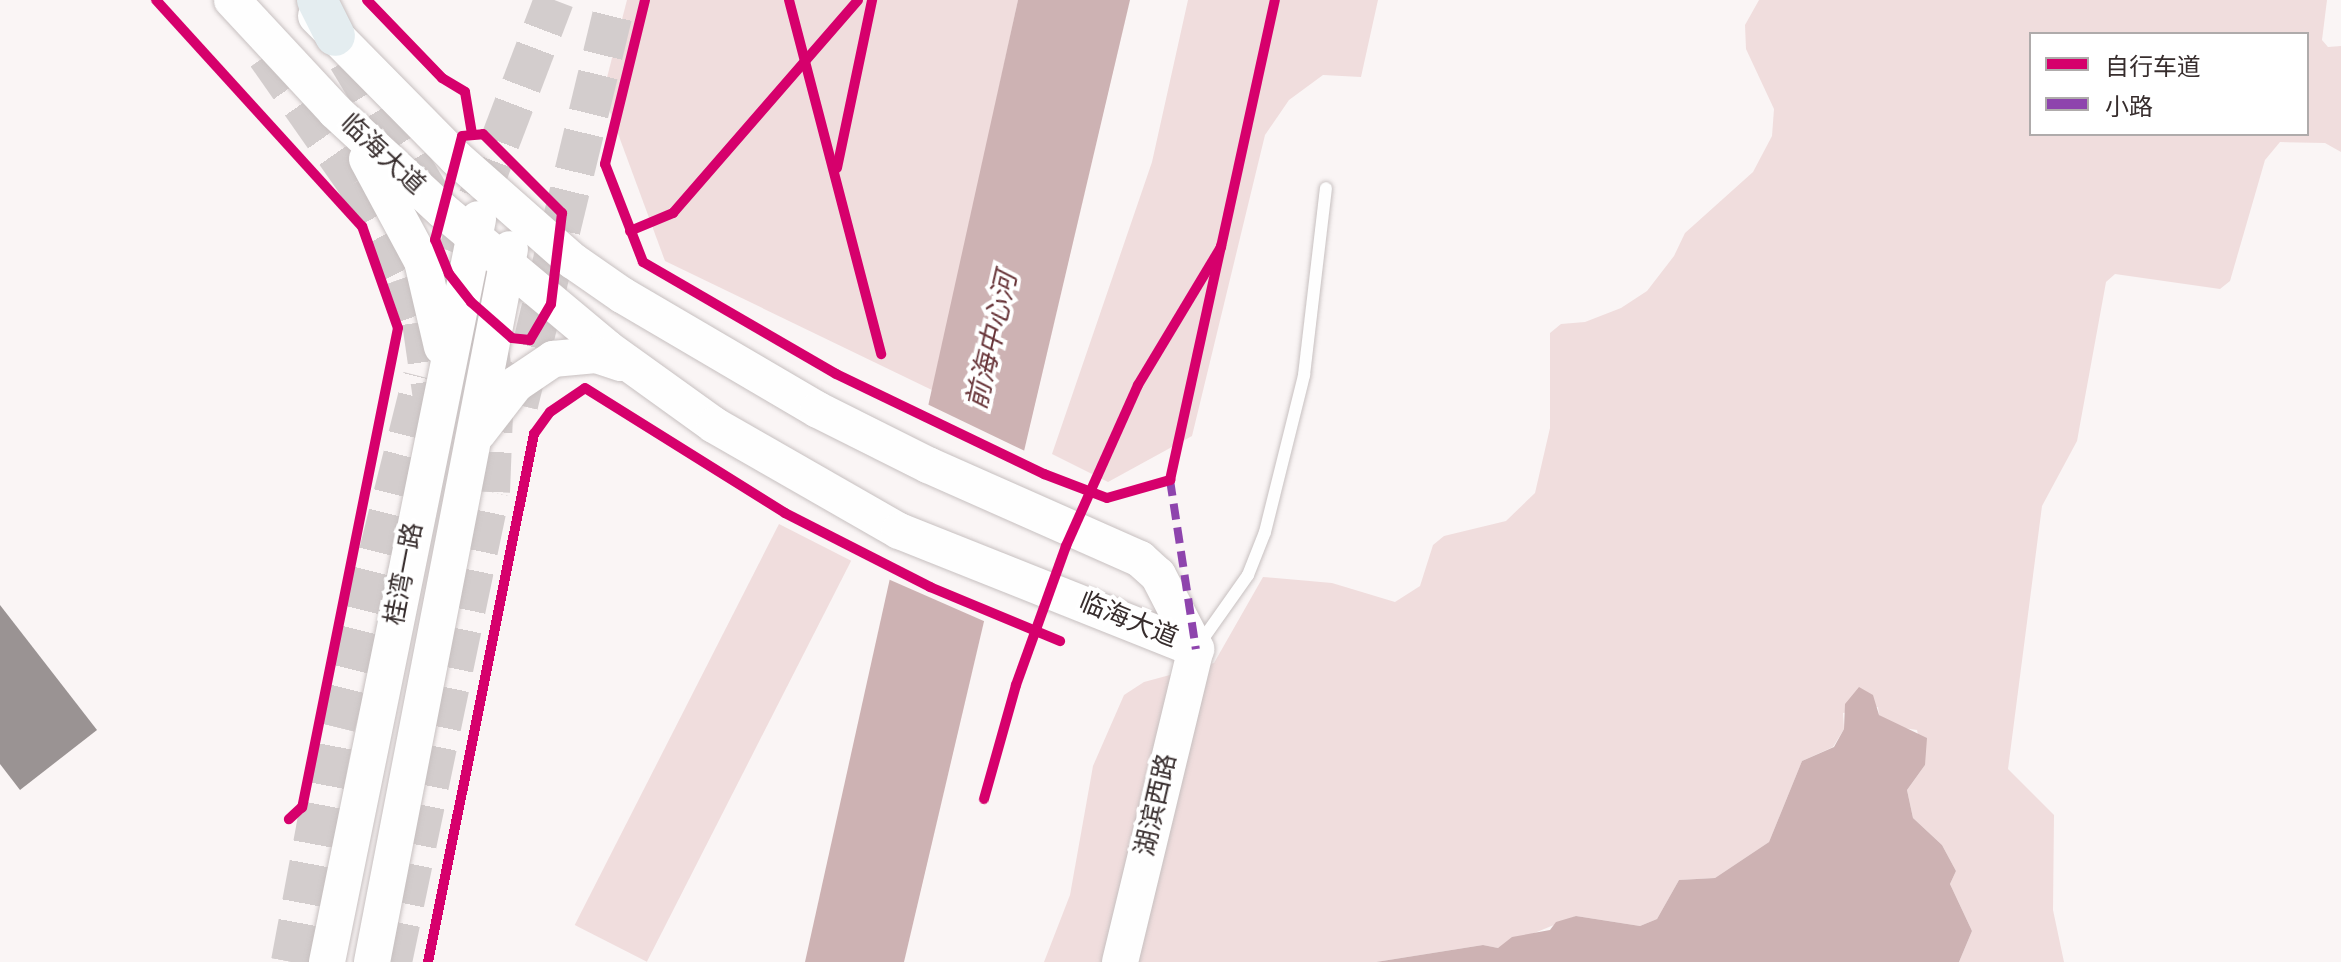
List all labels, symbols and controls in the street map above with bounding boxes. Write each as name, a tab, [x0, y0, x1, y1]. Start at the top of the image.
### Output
legend	[2029, 32, 2309, 136]
text: 自行车道	[2105, 53, 2201, 82]
text: 小路	[2105, 93, 2153, 122]
street label: 临海大道	[333, 108, 431, 202]
water label: 前海中心河	[961, 269, 1025, 413]
street label: 桂湾一路	[380, 520, 430, 628]
street label: 临海大道	[1074, 587, 1182, 655]
street label: 湖滨西路	[1130, 751, 1184, 859]

